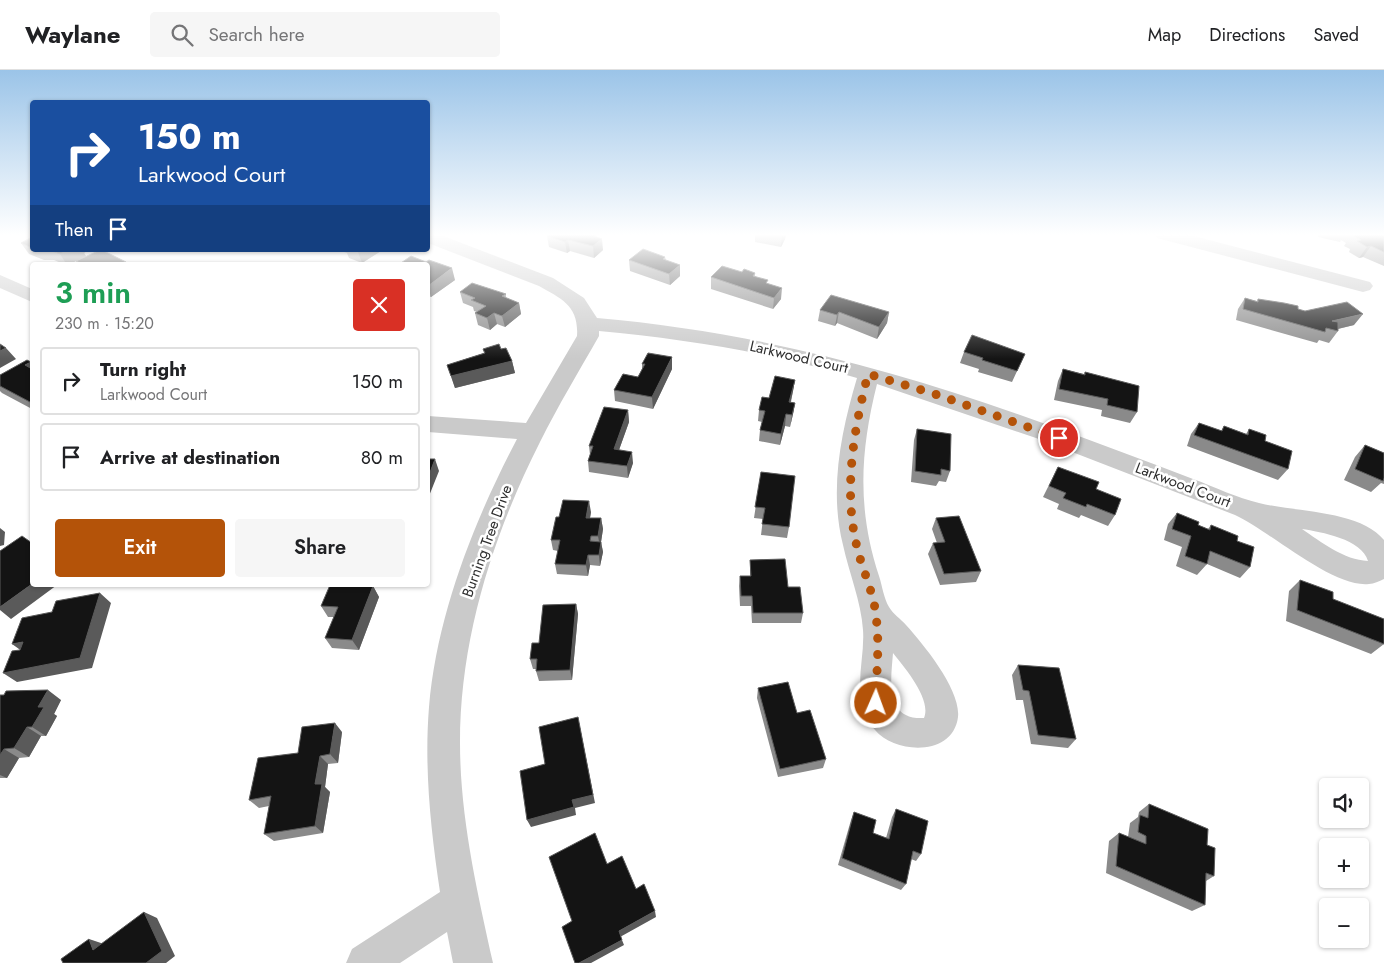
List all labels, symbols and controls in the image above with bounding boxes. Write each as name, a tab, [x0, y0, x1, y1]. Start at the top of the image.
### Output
search box	[150, 12, 500, 57]
text: Waylane	[25, 17, 120, 52]
icon: search	[168, 21, 196, 49]
text: Search here	[208, 21, 305, 48]
text: Map	[1148, 22, 1181, 48]
text: Directions	[1209, 22, 1285, 48]
text: Saved	[1313, 22, 1359, 48]
text: 150 m	[138, 112, 241, 162]
icon: right	[55, 120, 120, 185]
text: Larkwood Court	[138, 158, 285, 190]
icon: arrive	[104, 215, 132, 243]
text: Then	[55, 216, 94, 243]
text: 3 min	[55, 271, 131, 314]
button: close	[353, 279, 405, 331]
text: 230 m · 15:20	[55, 312, 154, 335]
street label: Larkwood Court	[748, 335, 851, 379]
text: Turn right	[100, 356, 186, 383]
icon: right	[57, 367, 85, 395]
text: 150 m	[352, 368, 403, 395]
text: Larkwood Court	[100, 383, 207, 406]
pin	[1038, 417, 1080, 459]
icon: arrive	[1045, 424, 1073, 452]
icon: arrive	[57, 443, 85, 471]
text: Arrive at destination	[100, 444, 280, 471]
text: 80 m	[361, 444, 403, 471]
street label: Larkwood Court	[1132, 457, 1234, 513]
street label: Burning Tree Drive	[456, 482, 518, 600]
button: Exit	[55, 519, 225, 577]
button: Share	[235, 519, 405, 577]
position arrow	[849, 676, 901, 728]
map controls	[1319, 778, 1369, 948]
button: sound	[1319, 778, 1369, 828]
button: +	[1319, 838, 1369, 888]
button: −	[1319, 898, 1369, 948]

